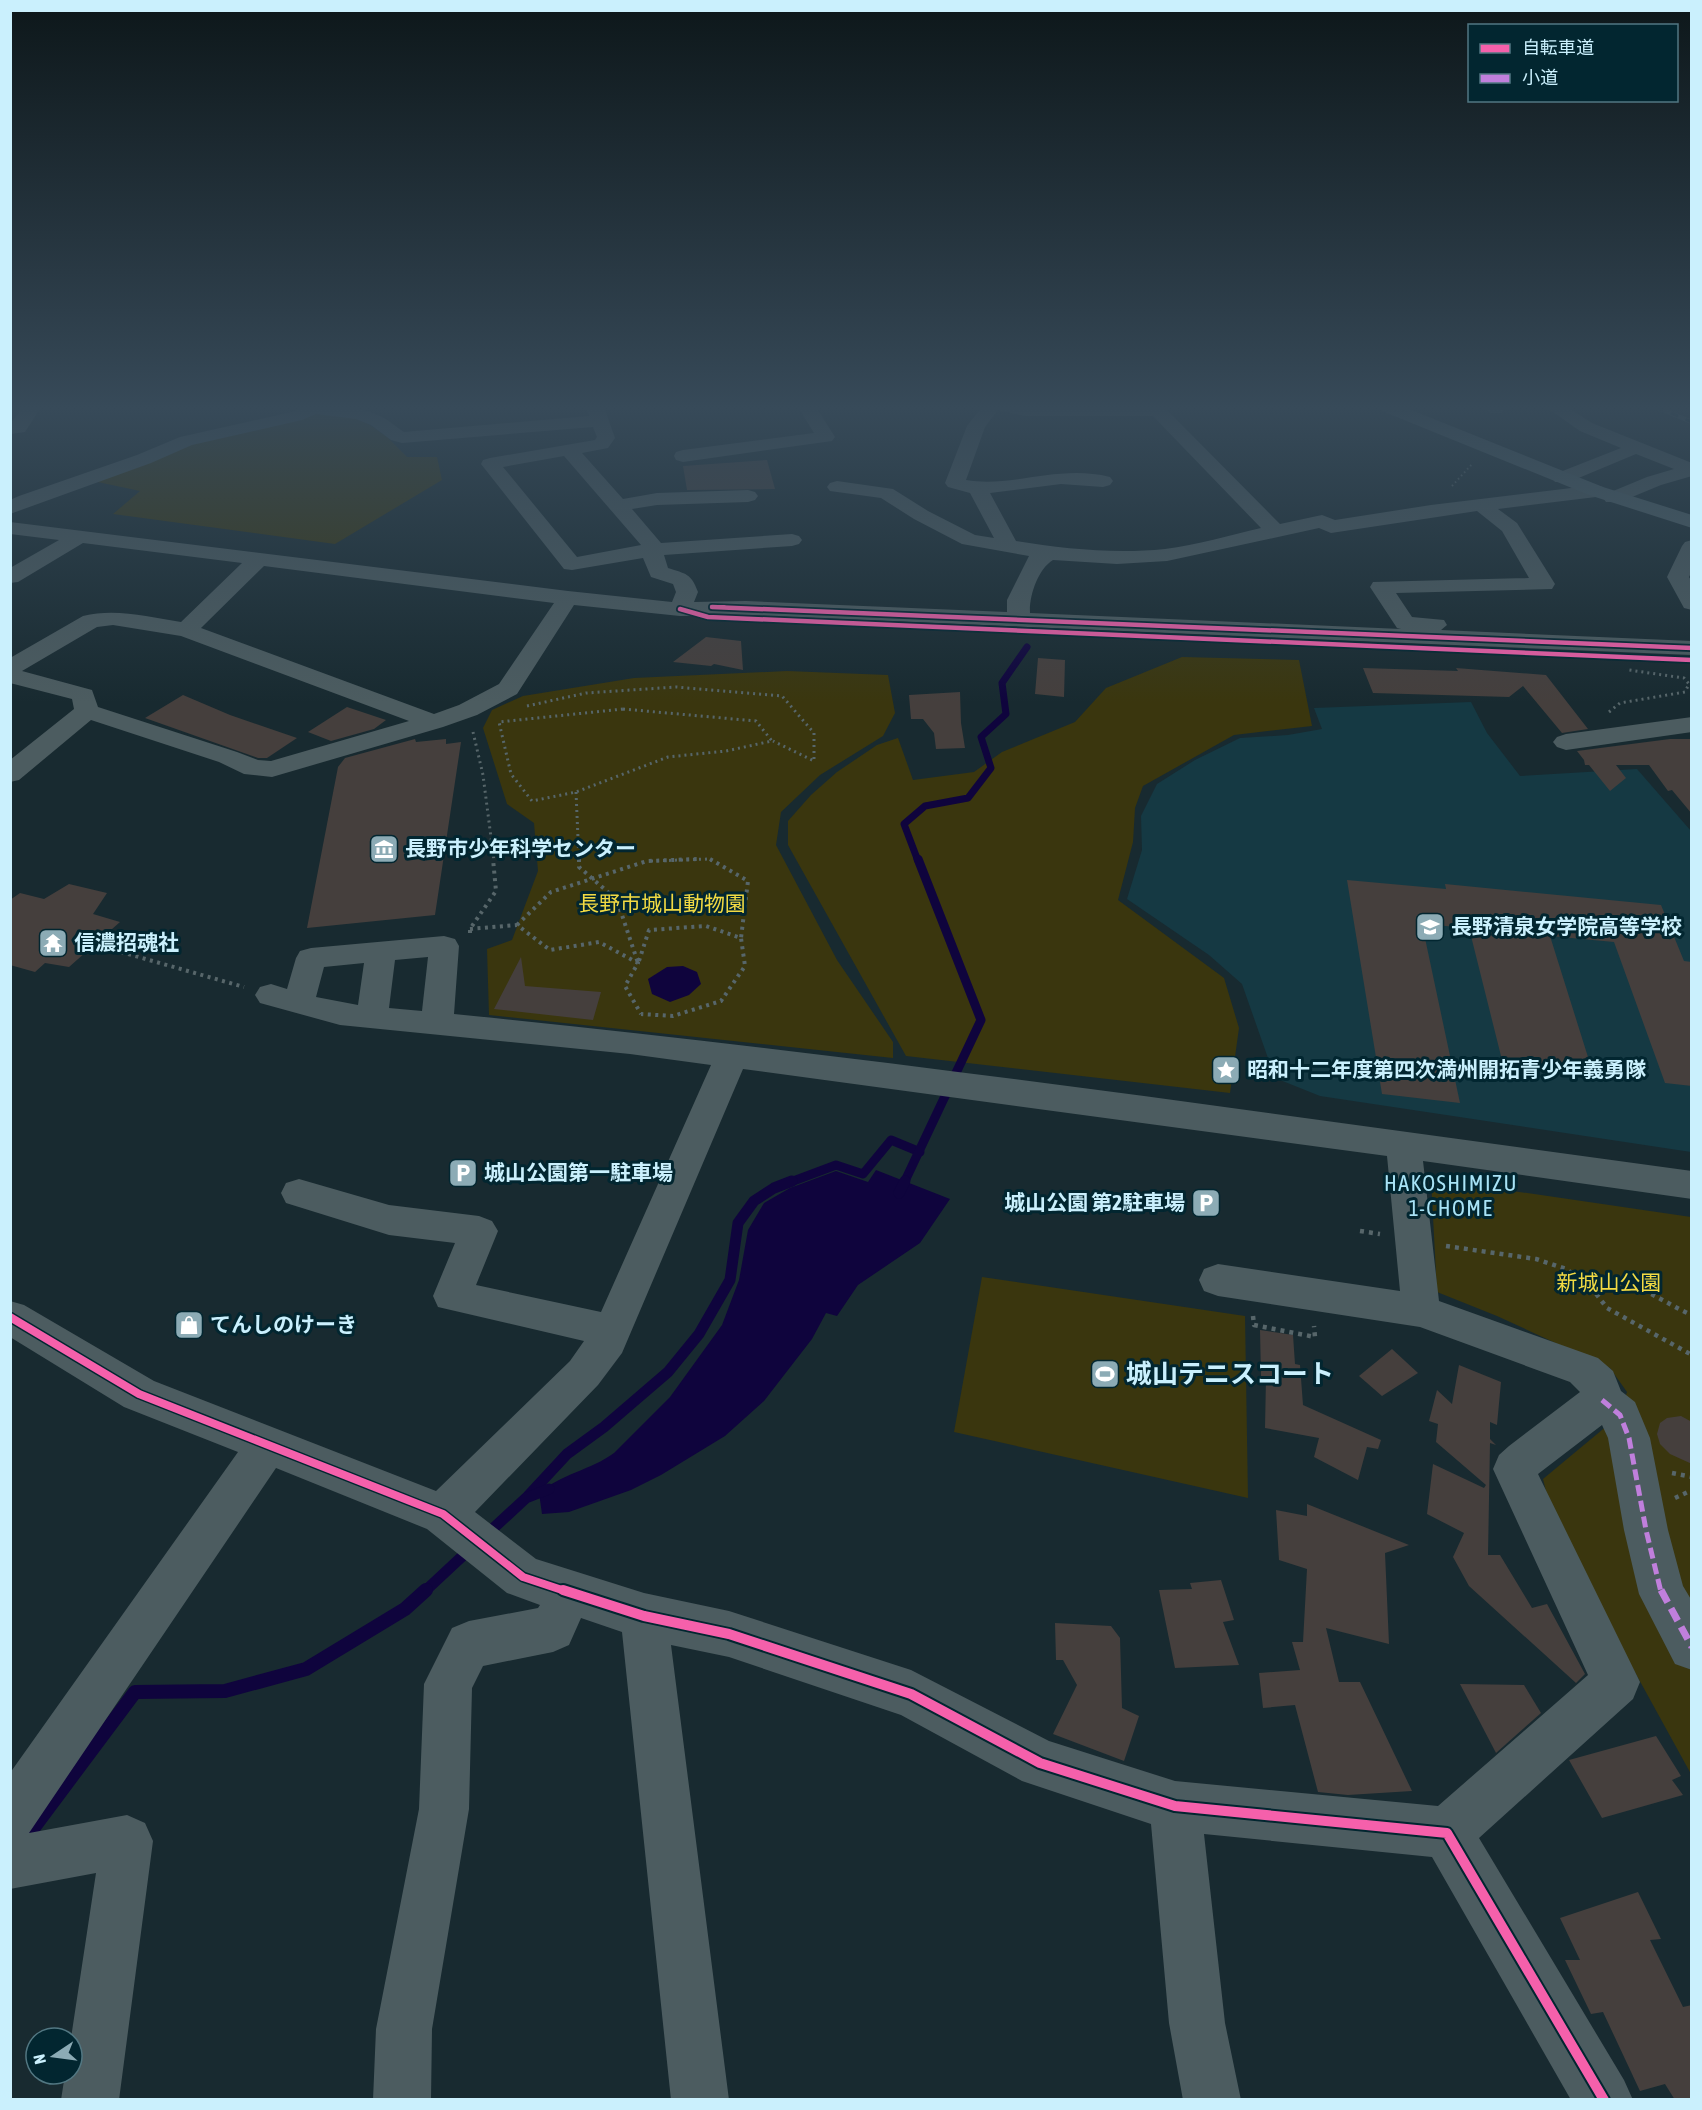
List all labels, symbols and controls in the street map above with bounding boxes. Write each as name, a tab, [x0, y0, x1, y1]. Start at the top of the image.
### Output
legend	[1468, 24, 1678, 102]
text: 自転車道	[1522, 37, 1594, 58]
text: 小道	[1522, 67, 1558, 88]
museum icon: 長野市少年科学センター	[368, 833, 400, 865]
place label: 長野市少年科学センター	[405, 836, 636, 860]
park label: 長野市城山動物園	[578, 891, 746, 915]
school or university icon: 長野清泉女学院高等学校	[1414, 911, 1446, 943]
place label: 長野清泉女学院高等学校	[1451, 914, 1682, 938]
temple icon: 信濃招魂社	[37, 927, 69, 959]
place label: 信濃招魂社	[74, 930, 179, 954]
place icon: 昭和十二年度第四次満州開拓青少年義勇隊	[1210, 1054, 1242, 1086]
place label: 昭和十二年度第四次満州開拓青少年義勇隊	[1247, 1057, 1646, 1081]
parking icon: 城山公園第一駐車場	[447, 1157, 479, 1189]
place label: 城山公園第一駐車場	[484, 1160, 673, 1184]
district label: HAKOSHIMIZU 1-CHOME	[1384, 1170, 1518, 1221]
parking icon: 城山公園 第2駐車場	[1190, 1187, 1222, 1219]
place label: 城山公園 第2駐車場	[1004, 1190, 1185, 1214]
park label: 新城山公園	[1557, 1270, 1662, 1294]
shop icon: てんしのけーき	[173, 1309, 205, 1341]
place label: てんしのけーき	[210, 1312, 357, 1336]
sports icon: 城山テニスコート	[1089, 1358, 1121, 1390]
place label: 城山テニスコート	[1126, 1359, 1334, 1389]
north arrow	[24, 2026, 84, 2086]
text: N	[30, 2053, 49, 2066]

